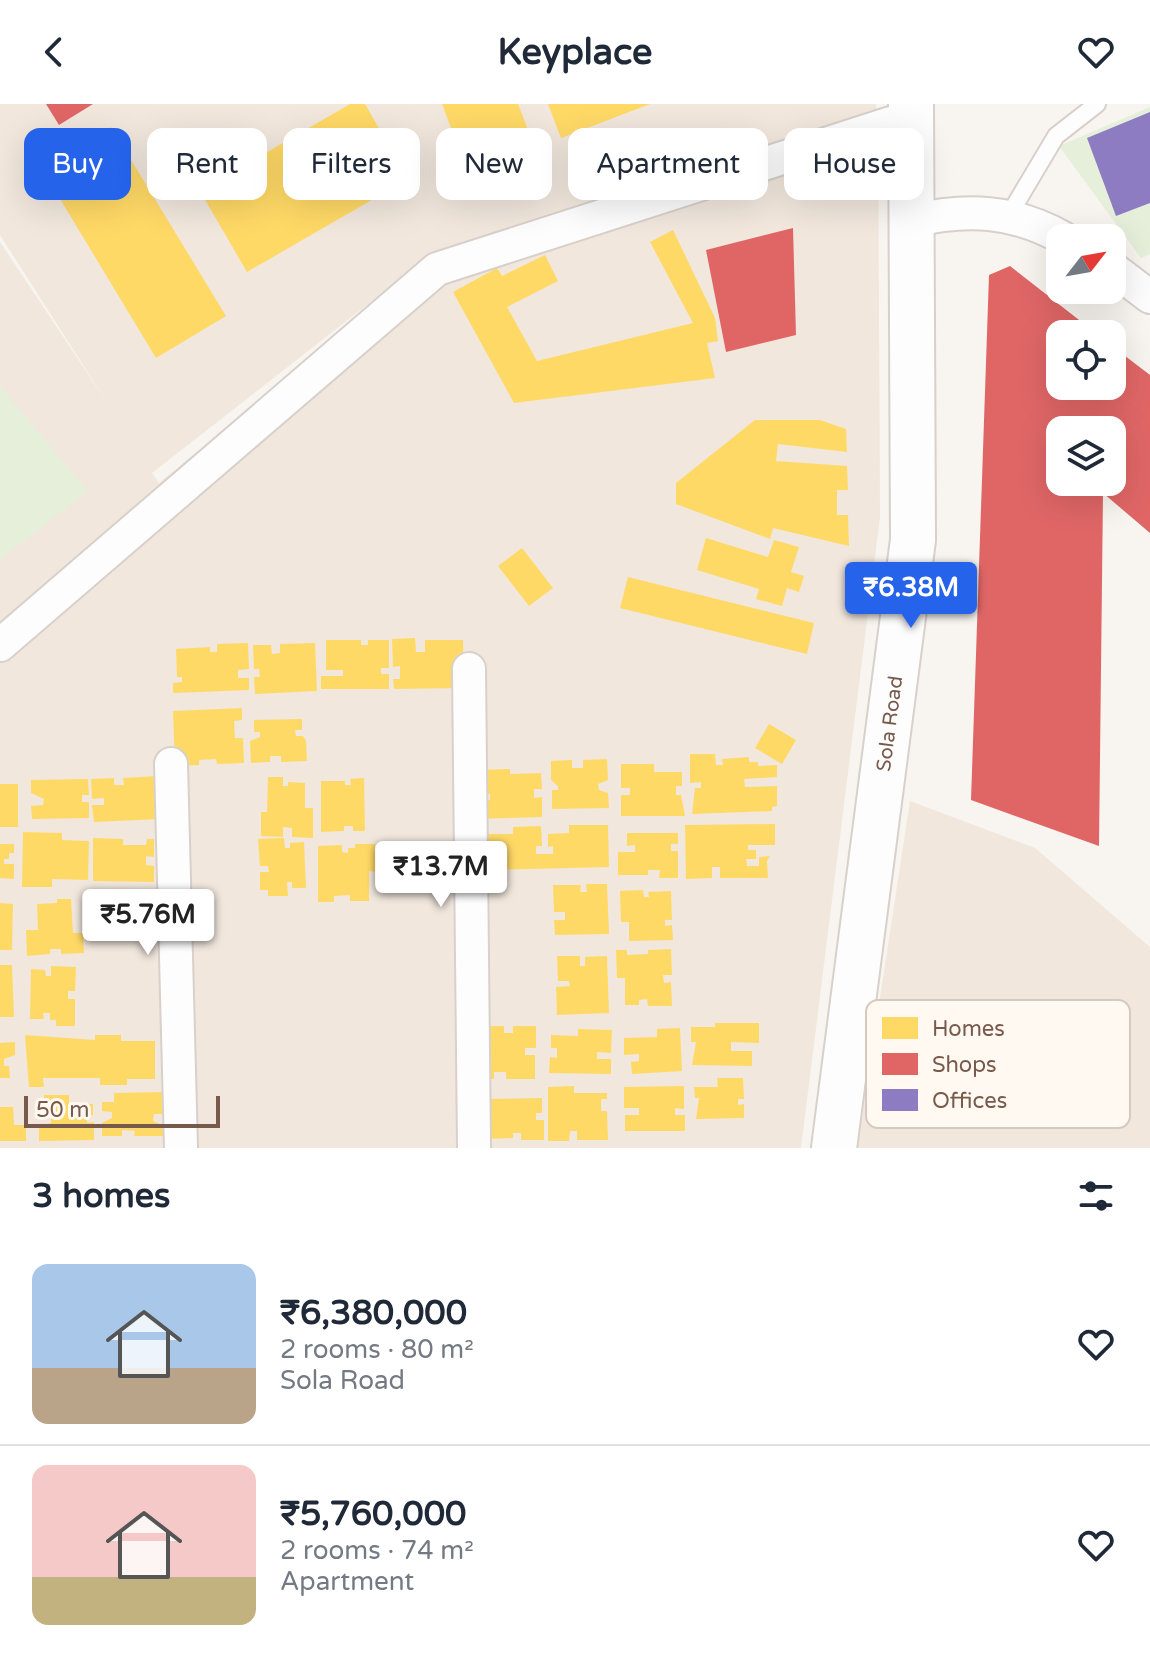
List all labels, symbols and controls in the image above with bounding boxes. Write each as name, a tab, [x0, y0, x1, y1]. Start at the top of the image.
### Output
icon: back	[32, 30, 76, 74]
icon: heart	[1074, 30, 1118, 74]
text: Keyplace	[498, 31, 652, 74]
chip: Buy	[24, 128, 131, 200]
chip: Rent	[147, 128, 267, 200]
chip: Filters	[283, 128, 420, 200]
chip: New	[436, 128, 552, 200]
chip: Apartment	[568, 128, 768, 200]
chip: House	[784, 128, 924, 200]
north arrow	[1046, 224, 1126, 304]
map controls	[1046, 224, 1126, 496]
button: locate	[1046, 320, 1126, 400]
button: layers	[1046, 416, 1126, 496]
pin: ₹6.38M	[846, 562, 976, 630]
text: ₹6.38M	[863, 572, 959, 603]
street label: Sola Road	[872, 674, 908, 773]
pin: ₹13.7M	[376, 841, 506, 909]
text: ₹13.7M	[393, 851, 489, 882]
pin: ₹5.76M	[83, 889, 213, 957]
text: ₹5.76M	[100, 899, 196, 930]
legend	[866, 1000, 1130, 1128]
text: Homes	[932, 1016, 1005, 1042]
text: Shops	[932, 1052, 997, 1078]
text: Offices	[932, 1088, 1007, 1114]
scale bar	[24, 1092, 220, 1128]
text: 50 m	[36, 1097, 90, 1123]
icon: filters	[1074, 1174, 1118, 1218]
text: 3 homes	[32, 1176, 170, 1217]
text: ₹6,380,000	[280, 1293, 467, 1334]
icon: home	[96, 1296, 192, 1392]
icon: heart	[1074, 1322, 1118, 1366]
text: 2 rooms · 80 m²	[280, 1334, 474, 1365]
text: Sola Road	[280, 1365, 405, 1396]
text: ₹5,760,000	[280, 1494, 466, 1535]
icon: home	[96, 1497, 192, 1593]
icon: heart	[1074, 1523, 1118, 1567]
text: 2 rooms · 74 m²	[280, 1535, 474, 1566]
text: Apartment	[280, 1566, 414, 1597]

